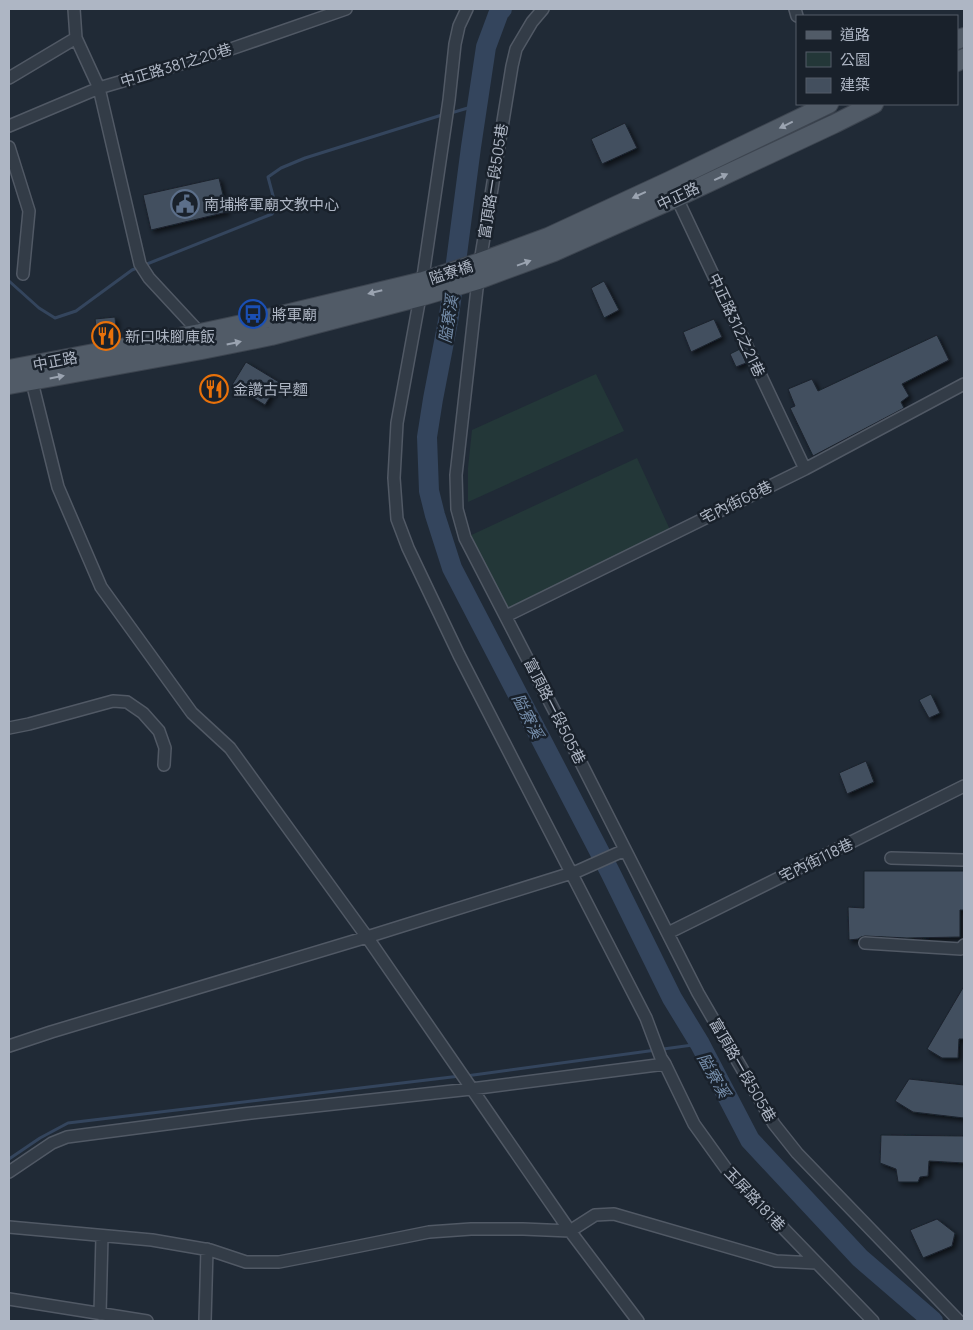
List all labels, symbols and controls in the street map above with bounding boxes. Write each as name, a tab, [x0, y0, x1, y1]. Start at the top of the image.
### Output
legend	[796, 15, 958, 105]
text: 道路	[840, 24, 870, 45]
street label: 中正路381之20巷	[118, 38, 234, 92]
text: 公園	[840, 49, 870, 70]
text: 建築	[840, 74, 870, 95]
one-way arrow	[778, 121, 793, 129]
street label: 富頂路一段505巷	[474, 122, 512, 240]
one-way arrow	[714, 173, 728, 181]
street label: 中正路	[653, 177, 703, 215]
public building icon: 南埔將軍廟文教中心	[170, 189, 200, 219]
one-way arrow	[632, 191, 646, 199]
place label: 南埔將軍廟文教中心	[204, 194, 339, 215]
street label: 隘寮橋	[426, 255, 476, 289]
one-way arrow	[517, 259, 532, 267]
street label: 中正路312之21巷	[704, 270, 770, 380]
one-way arrow	[368, 288, 383, 296]
water label: 隘寮溪	[433, 292, 463, 344]
bus stop icon: 將軍廟	[238, 299, 268, 329]
place label: 將軍廟	[272, 304, 317, 325]
restaurant icon: 新口味腳庫飯	[91, 321, 121, 351]
place label: 新口味腳庫飯	[125, 326, 215, 347]
one-way arrow	[226, 339, 242, 347]
street label: 中正路	[31, 346, 79, 376]
one-way arrow	[49, 373, 64, 381]
restaurant icon: 金讚古早麵	[199, 374, 229, 404]
place label: 金讚古早麵	[233, 379, 308, 400]
street label: 宅內街68巷	[696, 475, 776, 529]
street label: 富頂路一段505巷	[519, 654, 591, 768]
water label: 隘寮溪	[507, 690, 550, 744]
street label: 宅內街118巷	[775, 833, 857, 887]
street label: 富頂路一段505巷	[705, 1014, 781, 1126]
water label: 隘寮溪	[693, 1049, 736, 1103]
street label: 玉屏路181巷	[720, 1162, 790, 1236]

